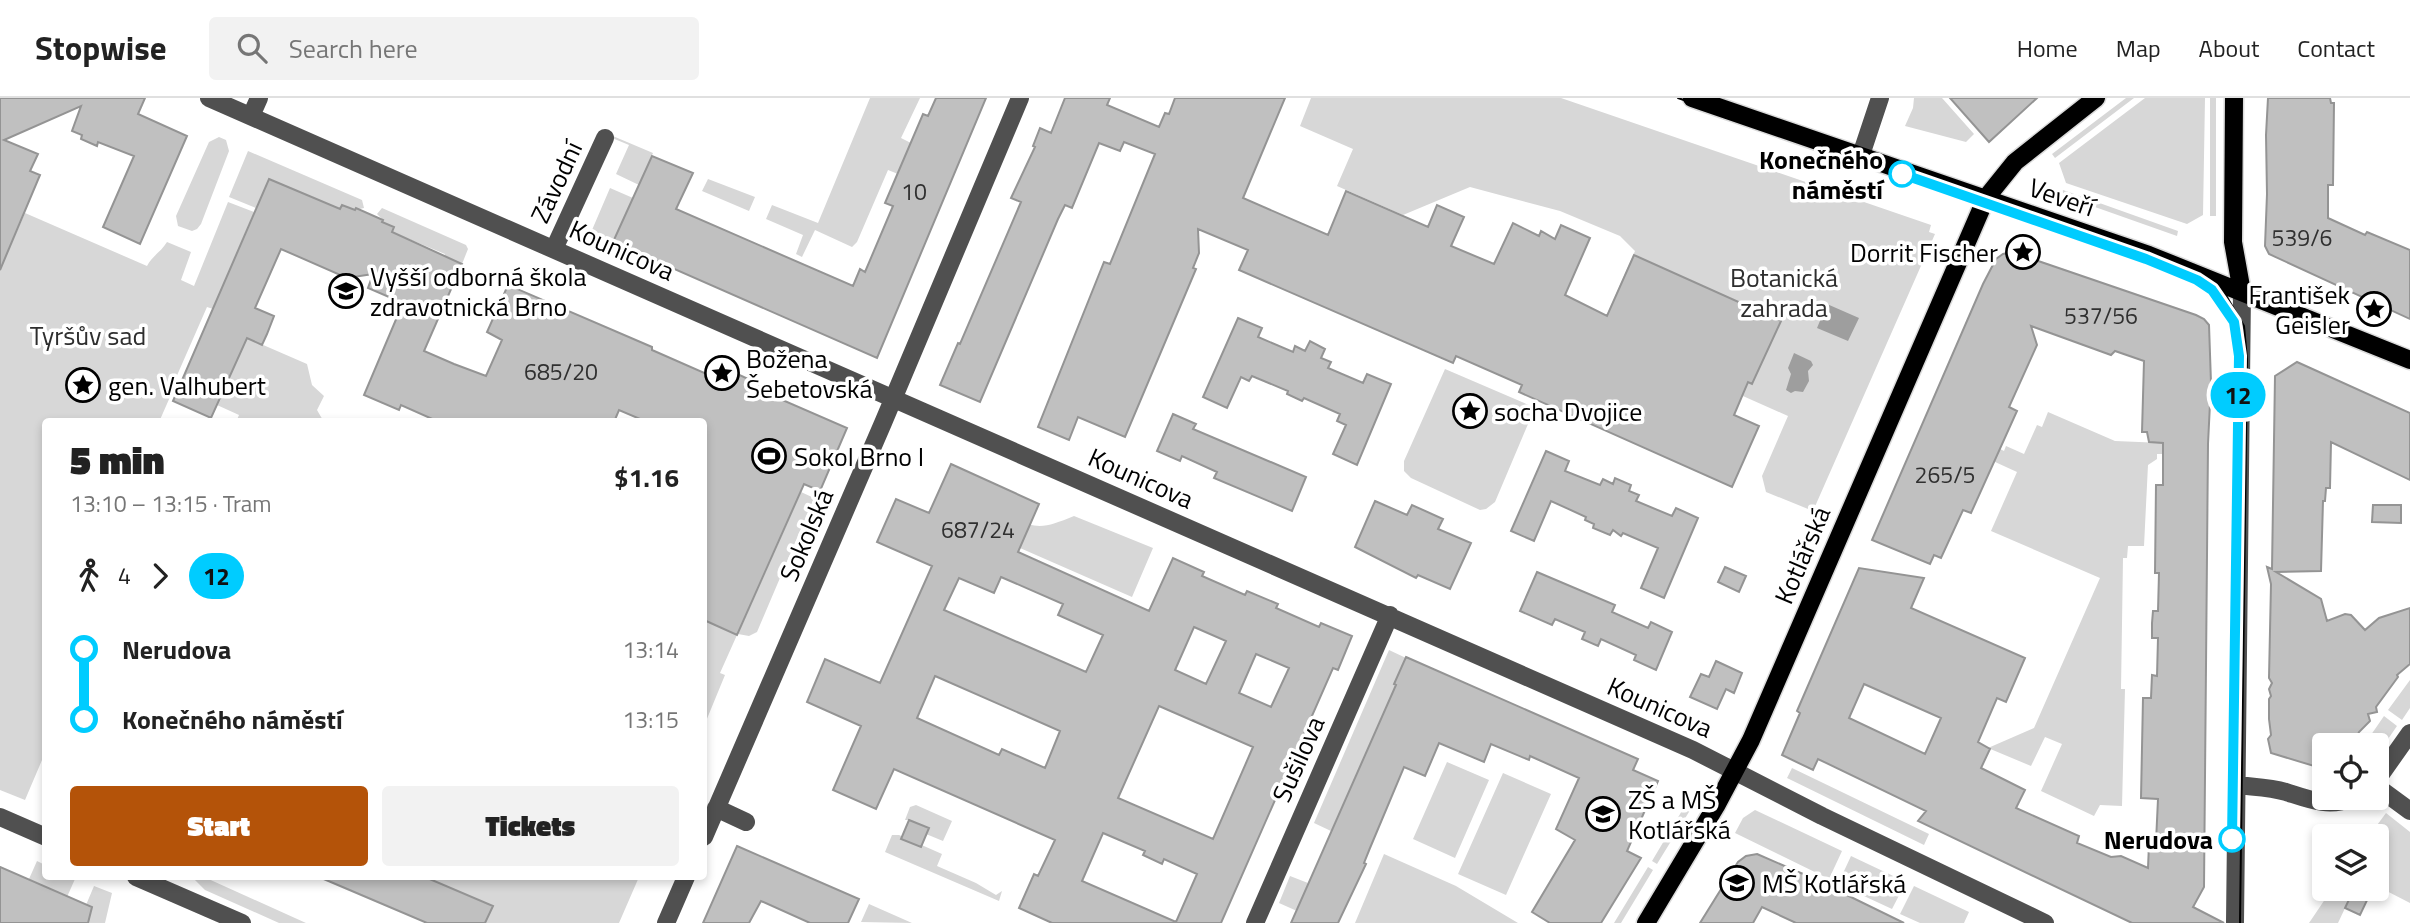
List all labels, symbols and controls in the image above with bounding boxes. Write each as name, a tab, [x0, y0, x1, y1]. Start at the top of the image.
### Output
search box	[209, 17, 699, 80]
text: Stopwise	[35, 23, 167, 73]
icon: search	[233, 29, 271, 67]
text: Search here	[289, 29, 418, 68]
text: Home	[2017, 30, 2078, 66]
text: Map	[2116, 30, 2161, 66]
text: About	[2199, 30, 2259, 66]
text: Contact	[2297, 30, 2375, 66]
street label: Závodní	[520, 133, 593, 229]
place label: Konečného náměstí	[1759, 140, 1885, 209]
marker: Konečného náměstí	[1889, 161, 1915, 187]
street label: Veveří	[2024, 168, 2102, 227]
house number: 10	[901, 174, 927, 209]
street label: Kounicova	[563, 209, 681, 291]
house number: 539/6	[2272, 220, 2333, 255]
place label: Dorrit Fischer	[1850, 233, 1998, 272]
place icon: Dorrit Fischer	[2004, 233, 2042, 271]
place label: Vyšší odborná škola zdravotnická Brno	[370, 257, 586, 326]
park label: Botanická zahrada	[1730, 258, 1838, 327]
school or university icon: Vyšší odborná škola zdravotnická Brno	[327, 272, 365, 310]
place label: František Geisler	[2248, 275, 2350, 344]
place icon: František Geisler	[2355, 290, 2393, 328]
house number: 537/56	[2064, 298, 2138, 333]
park label: Tyršův sad	[30, 316, 146, 355]
place label: Božena Šebetovská	[746, 339, 872, 408]
house number: 685/20	[524, 354, 598, 389]
place icon: Božena Šebetovská	[703, 354, 741, 392]
place icon: gen. Valhubert	[64, 366, 102, 404]
place label: gen. Valhubert	[108, 366, 266, 405]
line badge: 12	[2206, 372, 2270, 418]
text: 12	[2225, 377, 2251, 413]
place icon: socha Dvojice	[1451, 392, 1489, 430]
place label: socha Dvojice	[1494, 392, 1642, 431]
text: 5 min	[70, 431, 164, 489]
sports icon: Sokol Brno I	[750, 437, 788, 475]
place label: Sokol Brno I	[794, 437, 924, 476]
street label: Kounicova	[1082, 437, 1200, 519]
house number: 265/5	[1915, 457, 1976, 492]
text: $1.16	[614, 458, 679, 497]
street label: Sokolská	[769, 483, 843, 587]
text: 13:10 – 13:15 · Tram	[70, 486, 272, 521]
street label: Kotlářská	[1764, 500, 1840, 610]
house number: 687/24	[941, 512, 1015, 547]
icon: walk	[70, 557, 108, 595]
icon: forward	[141, 557, 179, 595]
text: 4	[118, 558, 131, 593]
text: 12	[203, 558, 230, 594]
text: Nerudova	[122, 630, 231, 669]
text: 13:14	[622, 632, 679, 667]
street label: Kounicova	[1601, 666, 1719, 748]
text: Konečného náměstí	[122, 700, 343, 739]
text: 13:15	[622, 702, 679, 737]
street label: Sušilova	[1262, 710, 1334, 808]
map controls	[2312, 733, 2389, 901]
button: locate	[2312, 733, 2389, 810]
place label: ZŠ a MŠ Kotlářská	[1628, 780, 1731, 849]
button: Start	[70, 786, 368, 866]
button: Tickets	[382, 786, 679, 866]
school or university icon: ZŠ a MŠ Kotlářská	[1584, 795, 1622, 833]
place label: Nerudova	[2104, 820, 2213, 859]
button: layers	[2312, 824, 2389, 901]
marker: Nerudova	[2219, 826, 2245, 852]
school or university icon: MŠ Kotlářská	[1718, 864, 1756, 902]
place label: MŠ Kotlářská	[1762, 864, 1906, 903]

